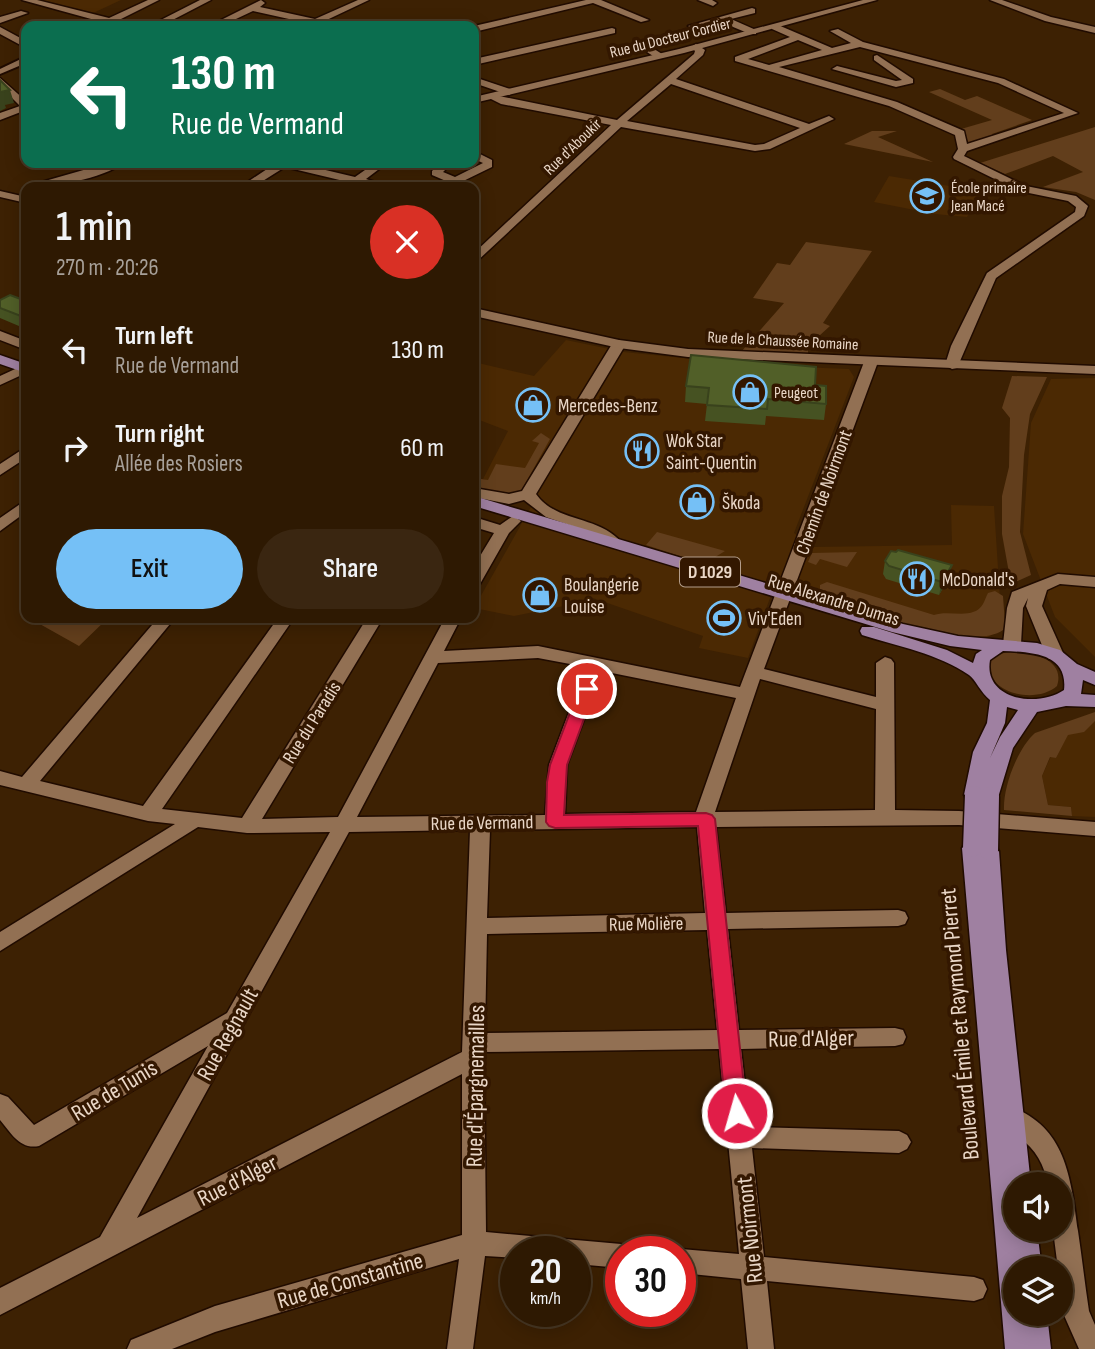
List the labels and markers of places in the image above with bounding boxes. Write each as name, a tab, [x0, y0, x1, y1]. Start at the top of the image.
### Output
school or university icon: École primaire Jean Macé	[908, 177, 946, 215]
place label: École primaire Jean Macé	[950, 179, 1027, 216]
shop icon: Peugeot	[731, 373, 769, 411]
place label: Peugeot	[774, 384, 818, 403]
shop icon: Mercedes-Benz	[514, 386, 552, 424]
place label: Mercedes-Benz	[558, 395, 658, 418]
place label: Wok Star Saint-Quentin	[666, 430, 757, 475]
restaurant icon: Wok Star Saint-Quentin	[623, 432, 661, 470]
shop icon: Škoda	[678, 483, 716, 521]
place label: Škoda	[722, 492, 760, 515]
restaurant icon: McDonald's	[898, 560, 936, 598]
place label: McDonald's	[942, 569, 1015, 592]
place label: Boulangerie Louise	[564, 574, 639, 619]
shop icon: Boulangerie Louise	[521, 576, 559, 614]
sports icon: Viv'Eden	[705, 599, 743, 637]
place label: Viv'Eden	[748, 608, 802, 631]
pin	[557, 659, 617, 719]

